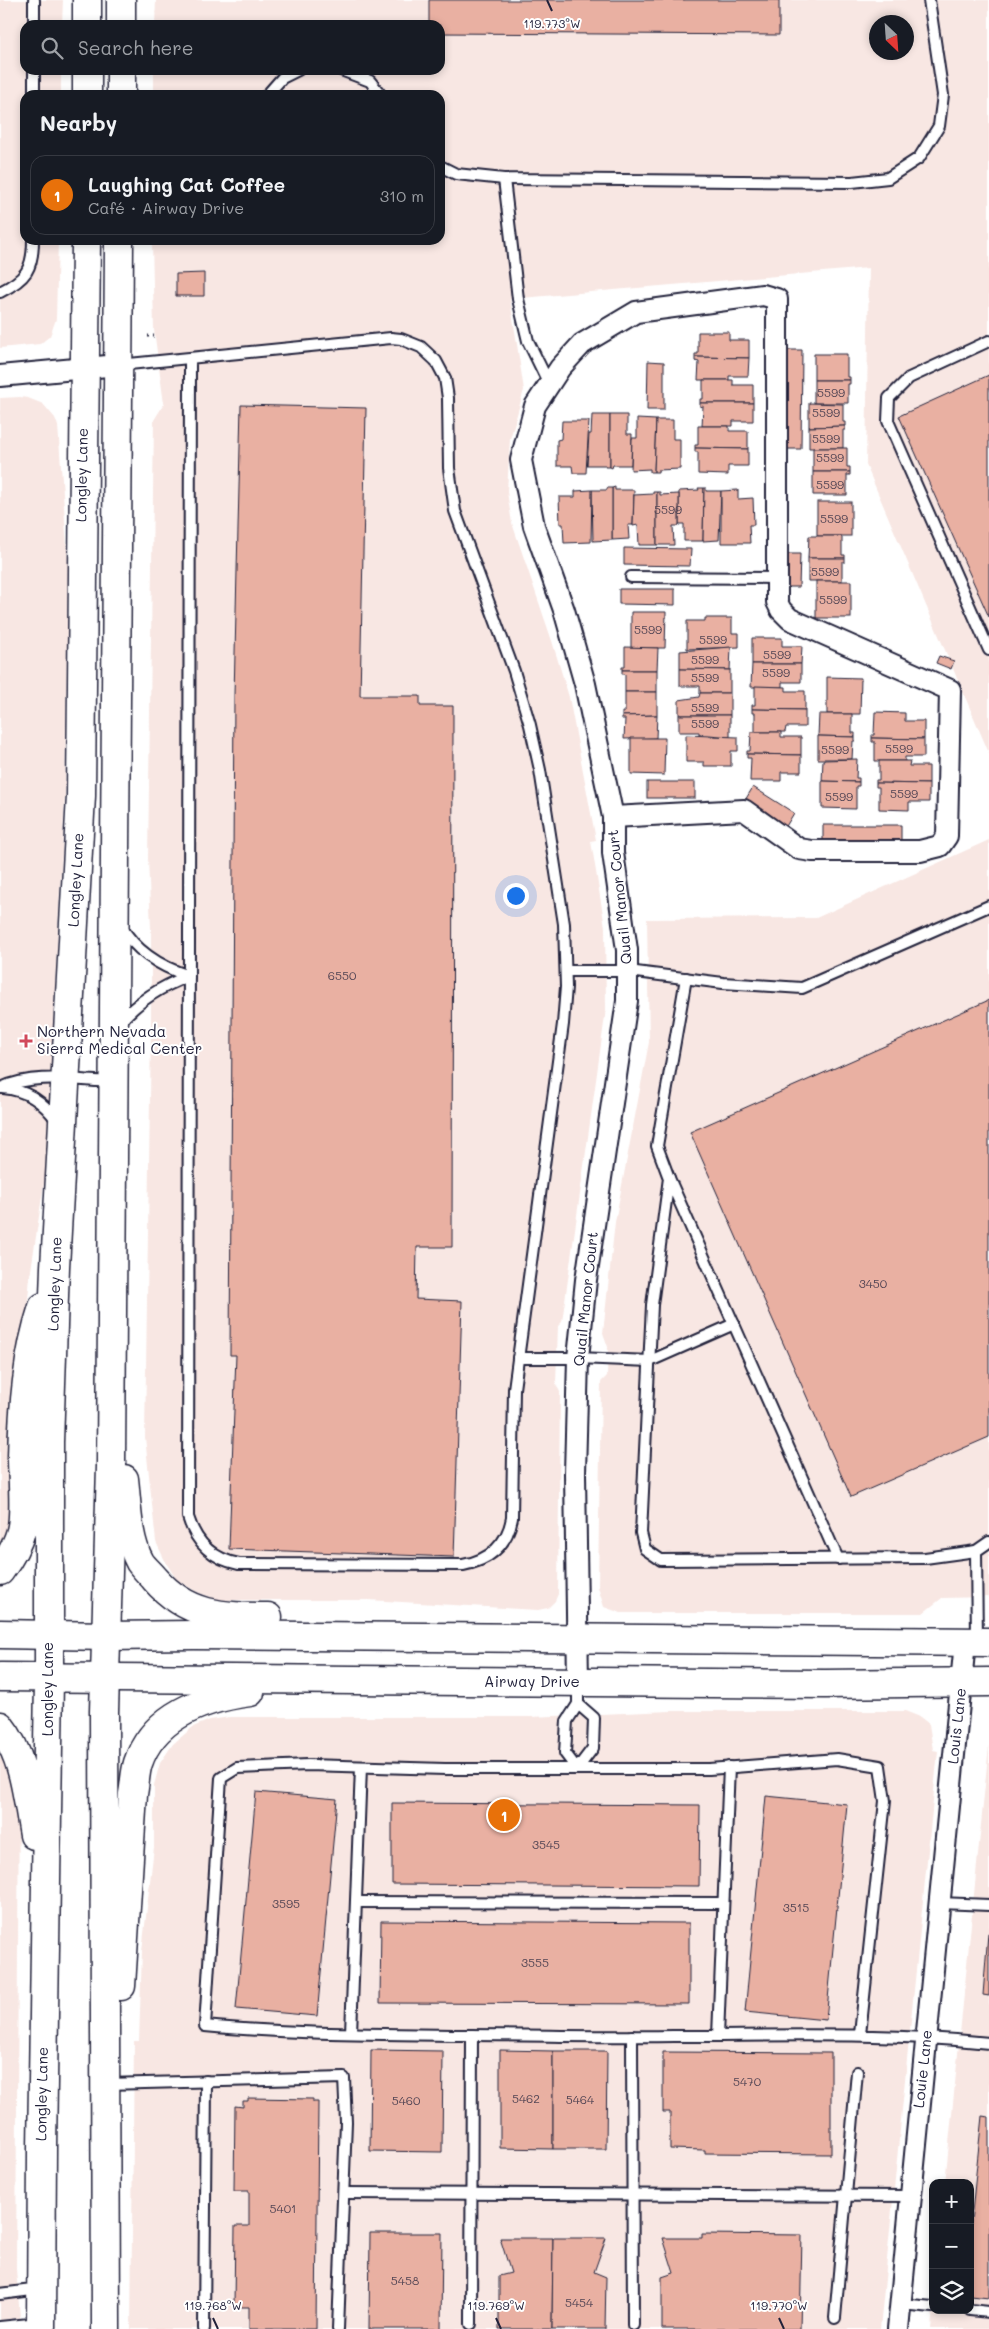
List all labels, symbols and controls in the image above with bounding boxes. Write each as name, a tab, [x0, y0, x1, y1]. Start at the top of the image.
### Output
text: 119.773°W	[524, 15, 580, 31]
north arrow	[869, 15, 914, 60]
search box	[20, 20, 445, 75]
icon: search	[38, 34, 66, 62]
text: Search here	[78, 35, 194, 60]
text: Nearby	[40, 109, 117, 136]
text: Laughing Cat Coffee	[88, 172, 285, 197]
text: 1	[53, 185, 61, 206]
text: 310 m	[380, 185, 424, 206]
text: Café · Airway Drive	[88, 197, 244, 218]
house number: 5599	[817, 384, 845, 400]
house number: 5599	[812, 404, 840, 420]
street label: Longley Lane	[70, 428, 92, 522]
house number: 5599	[812, 430, 840, 446]
house number: 5599	[816, 449, 844, 465]
house number: 5599	[816, 476, 844, 492]
house number: 5599	[654, 501, 682, 517]
house number: 5599	[820, 510, 848, 526]
house number: 5599	[811, 563, 839, 579]
house number: 5599	[819, 591, 847, 607]
house number: 5599	[634, 621, 662, 637]
house number: 5599	[699, 631, 727, 647]
house number: 5599	[763, 646, 791, 662]
house number: 5599	[691, 651, 719, 667]
house number: 5599	[762, 664, 790, 680]
house number: 5599	[691, 669, 719, 685]
house number: 5599	[691, 699, 719, 715]
house number: 5599	[691, 715, 719, 731]
house number: 5599	[885, 740, 913, 756]
house number: 5599	[821, 741, 849, 757]
house number: 5599	[890, 785, 918, 801]
house number: 5599	[825, 788, 853, 804]
street label: Quail Manor Court	[602, 829, 636, 965]
street label: Longley Lane	[63, 832, 87, 928]
your location	[503, 883, 529, 909]
house number: 6550	[328, 967, 357, 983]
place label: Northern Nevada Sierra Medical Center	[37, 1021, 202, 1058]
marker: Northern Nevada Sierra Medical Center	[19, 1034, 33, 1048]
street label: Quail Manor Court	[568, 1231, 602, 1367]
street label: Longley Lane	[42, 1236, 66, 1331]
house number: 3450	[859, 1275, 888, 1291]
street label: Longley Lane	[37, 1642, 57, 1736]
street label: Airway Drive	[484, 1671, 580, 1691]
street label: Louis Lane	[942, 1687, 970, 1765]
pin: 1	[488, 1796, 520, 1834]
house number: 3545	[532, 1836, 560, 1852]
house number: 3595	[272, 1895, 300, 1911]
house number: 3515	[783, 1899, 809, 1915]
house number: 3555	[521, 1954, 549, 1970]
street label: Louie Lane	[908, 2029, 936, 2109]
street label: Longley Lane	[30, 2047, 52, 2141]
house number: 5470	[733, 2073, 762, 2089]
house number: 5462	[512, 2090, 540, 2106]
house number: 5464	[566, 2091, 594, 2107]
house number: 5460	[392, 2092, 421, 2108]
map controls	[929, 2179, 974, 2314]
button: +	[929, 2179, 974, 2224]
house number: 5401	[270, 2200, 296, 2216]
button: −	[929, 2224, 974, 2269]
button: layers	[929, 2269, 974, 2314]
house number: 5458	[391, 2272, 419, 2288]
house number: 5454	[565, 2294, 593, 2310]
text: 119.768°W	[184, 2297, 242, 2313]
text: 119.769°W	[467, 2297, 525, 2313]
text: 119.770°W	[750, 2297, 808, 2313]

